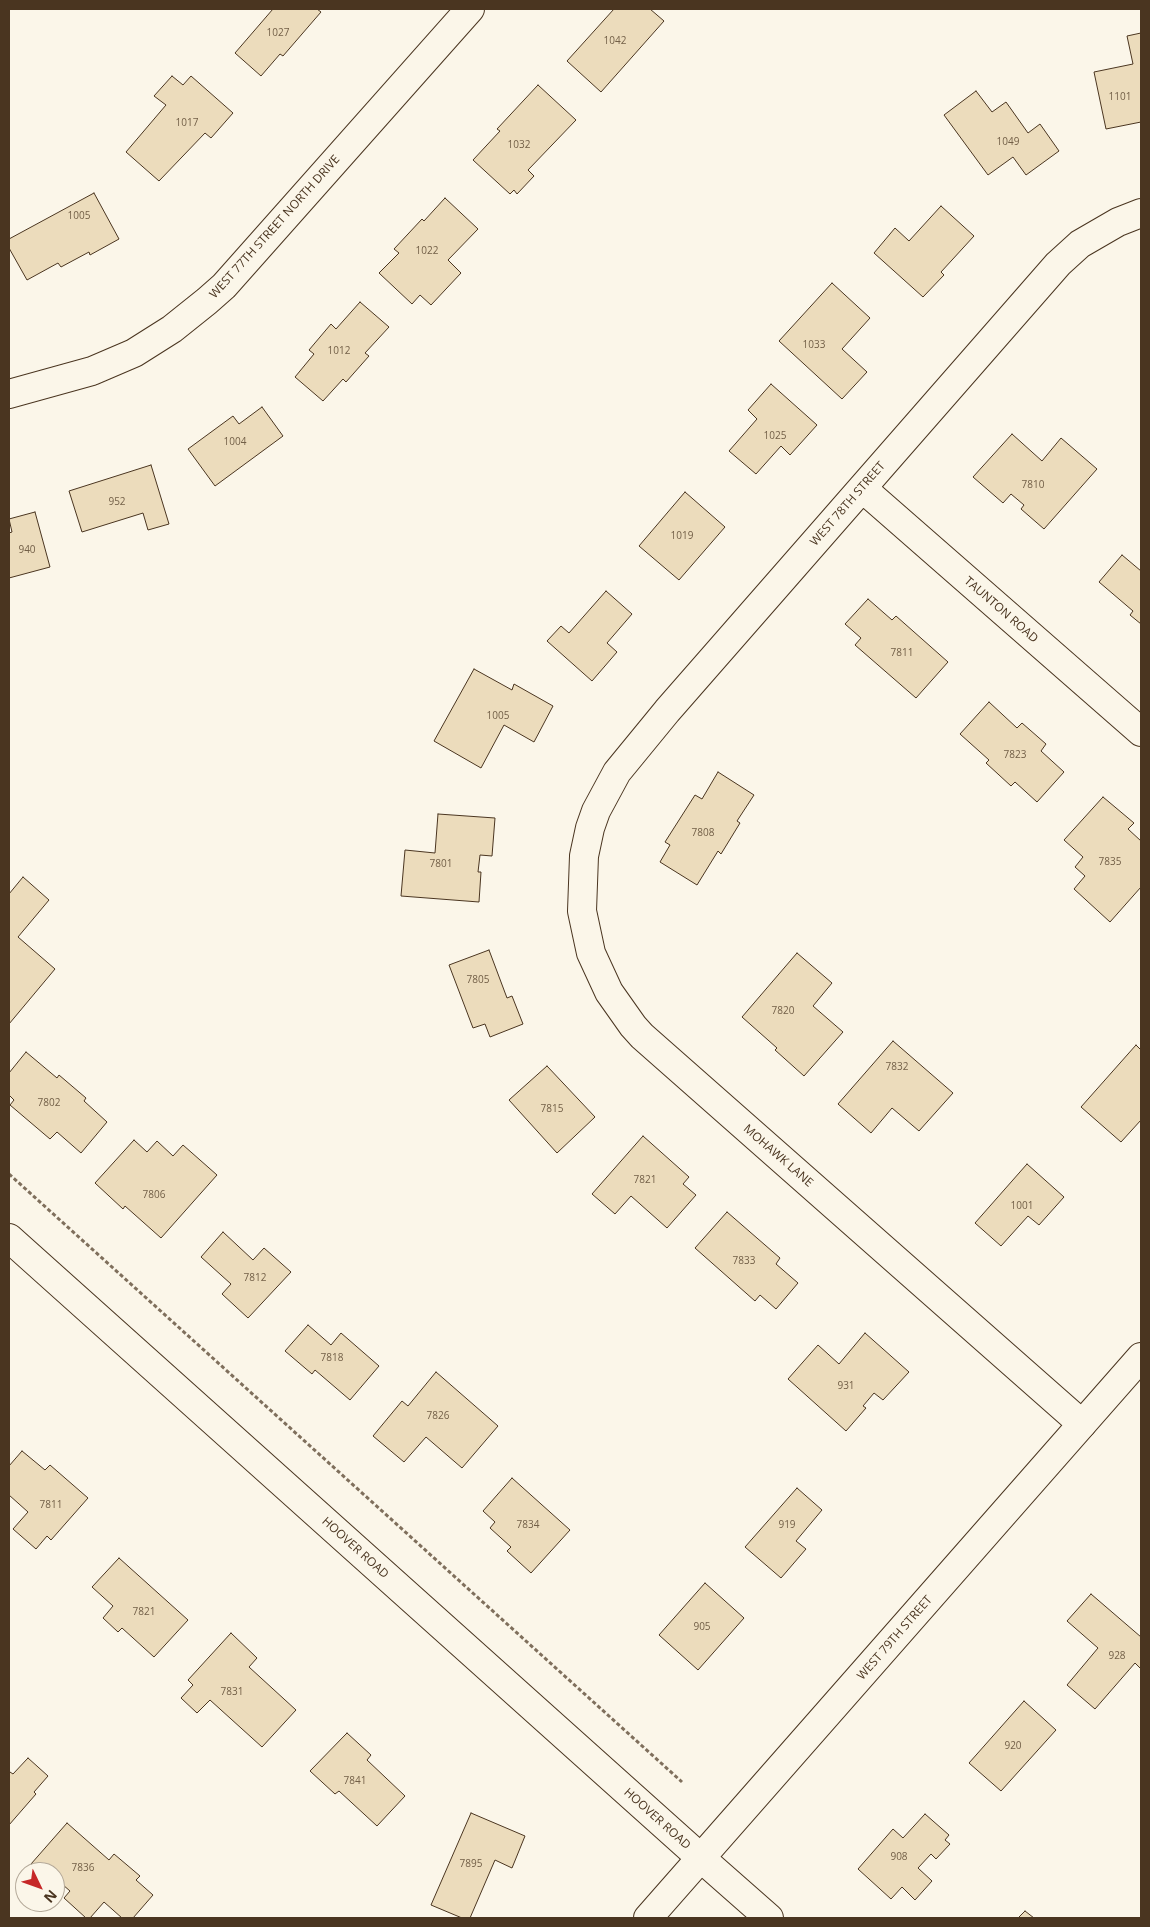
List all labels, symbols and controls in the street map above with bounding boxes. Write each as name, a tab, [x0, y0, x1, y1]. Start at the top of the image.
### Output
house number: 1027	[267, 27, 289, 39]
house number: 1042	[604, 35, 626, 47]
house number: 1101	[1109, 91, 1131, 103]
house number: 1017	[176, 117, 198, 129]
house number: 1049	[997, 136, 1019, 148]
house number: 1032	[508, 139, 530, 151]
street label: WEST 77TH STREET NORTH DRIVE	[207, 152, 343, 302]
house number: 1005	[68, 210, 90, 222]
house number: 1022	[416, 245, 438, 257]
house number: 1033	[803, 339, 825, 351]
house number: 1012	[328, 345, 350, 357]
house number: 1025	[764, 430, 786, 442]
house number: 1004	[224, 436, 246, 448]
street label: WEST 78TH STREET	[808, 459, 888, 549]
house number: 7810	[1022, 479, 1044, 491]
house number: 952	[108, 496, 126, 508]
house number: 1019	[671, 530, 693, 542]
house number: 940	[18, 544, 36, 556]
street label: TAUNTON ROAD	[961, 574, 1041, 646]
house number: 7811	[891, 647, 913, 659]
house number: 1005	[487, 710, 509, 722]
house number: 7823	[1004, 749, 1026, 761]
house number: 7808	[692, 827, 714, 839]
house number: 7835	[1099, 856, 1121, 868]
house number: 7801	[430, 858, 452, 870]
house number: 7805	[467, 974, 489, 986]
house number: 7820	[772, 1005, 794, 1017]
house number: 7832	[886, 1061, 908, 1073]
house number: 7802	[38, 1097, 60, 1109]
house number: 7815	[541, 1103, 563, 1115]
street label: MOHAWK LANE	[740, 1122, 816, 1190]
house number: 7821	[634, 1174, 656, 1186]
house number: 7806	[143, 1189, 165, 1201]
house number: 1001	[1011, 1200, 1033, 1212]
house number: 7833	[733, 1255, 755, 1267]
house number: 7812	[244, 1272, 266, 1284]
house number: 7818	[321, 1352, 343, 1364]
house number: 931	[837, 1380, 855, 1392]
house number: 7826	[427, 1410, 449, 1422]
house number: 7811	[40, 1499, 62, 1511]
street label: HOOVER ROAD	[319, 1514, 391, 1582]
house number: 7834	[517, 1519, 539, 1531]
house number: 919	[778, 1519, 796, 1531]
street label: WEST 79TH STREET	[855, 1593, 935, 1683]
house number: 7821	[133, 1606, 155, 1618]
house number: 905	[693, 1621, 711, 1633]
house number: 928	[1108, 1650, 1126, 1662]
house number: 7831	[221, 1686, 243, 1698]
house number: 920	[1004, 1740, 1022, 1752]
house number: 7841	[344, 1775, 366, 1787]
street label: HOOVER ROAD	[621, 1785, 693, 1853]
house number: 908	[890, 1851, 908, 1863]
house number: 7895	[460, 1858, 482, 1870]
north arrow	[15, 1862, 65, 1912]
house number: 7836	[72, 1862, 94, 1874]
text: N	[40, 1886, 62, 1907]

